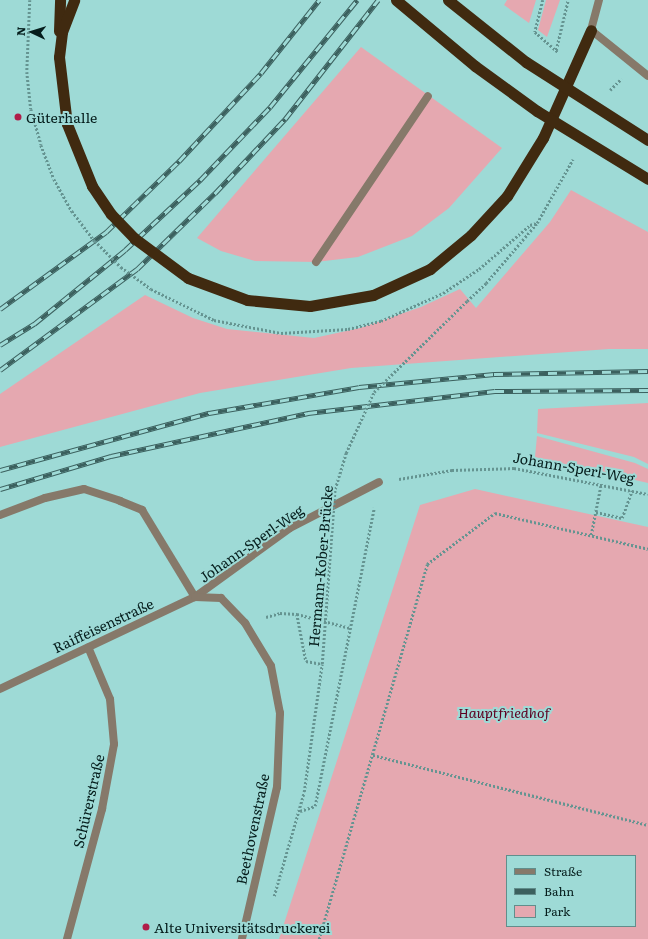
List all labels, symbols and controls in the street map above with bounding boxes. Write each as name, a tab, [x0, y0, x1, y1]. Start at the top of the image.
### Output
north arrow	[12, 12, 52, 52]
text: N	[12, 26, 28, 36]
place label: Güterhalle	[26, 109, 97, 125]
marker: Güterhalle	[13, 112, 23, 122]
street label: Johann-Sperl-Weg	[512, 448, 636, 486]
street label: Hermann-Kober-Brücke	[305, 484, 335, 648]
street label: Johann-Sperl-Weg	[196, 501, 306, 585]
street label: Raiffeisenstraße	[50, 594, 156, 656]
park label: Hauptfriedhof	[458, 704, 550, 720]
street label: Schürerstraße	[69, 752, 107, 850]
street label: Beethovenstraße	[232, 772, 272, 886]
legend	[506, 855, 636, 927]
text: Straße	[544, 862, 582, 880]
text: Bahn	[544, 882, 574, 900]
text: Park	[544, 902, 570, 920]
place label: Alte Universitätsdruckerei	[154, 919, 330, 935]
marker: Alte Universitätsdruckerei	[141, 922, 151, 932]

